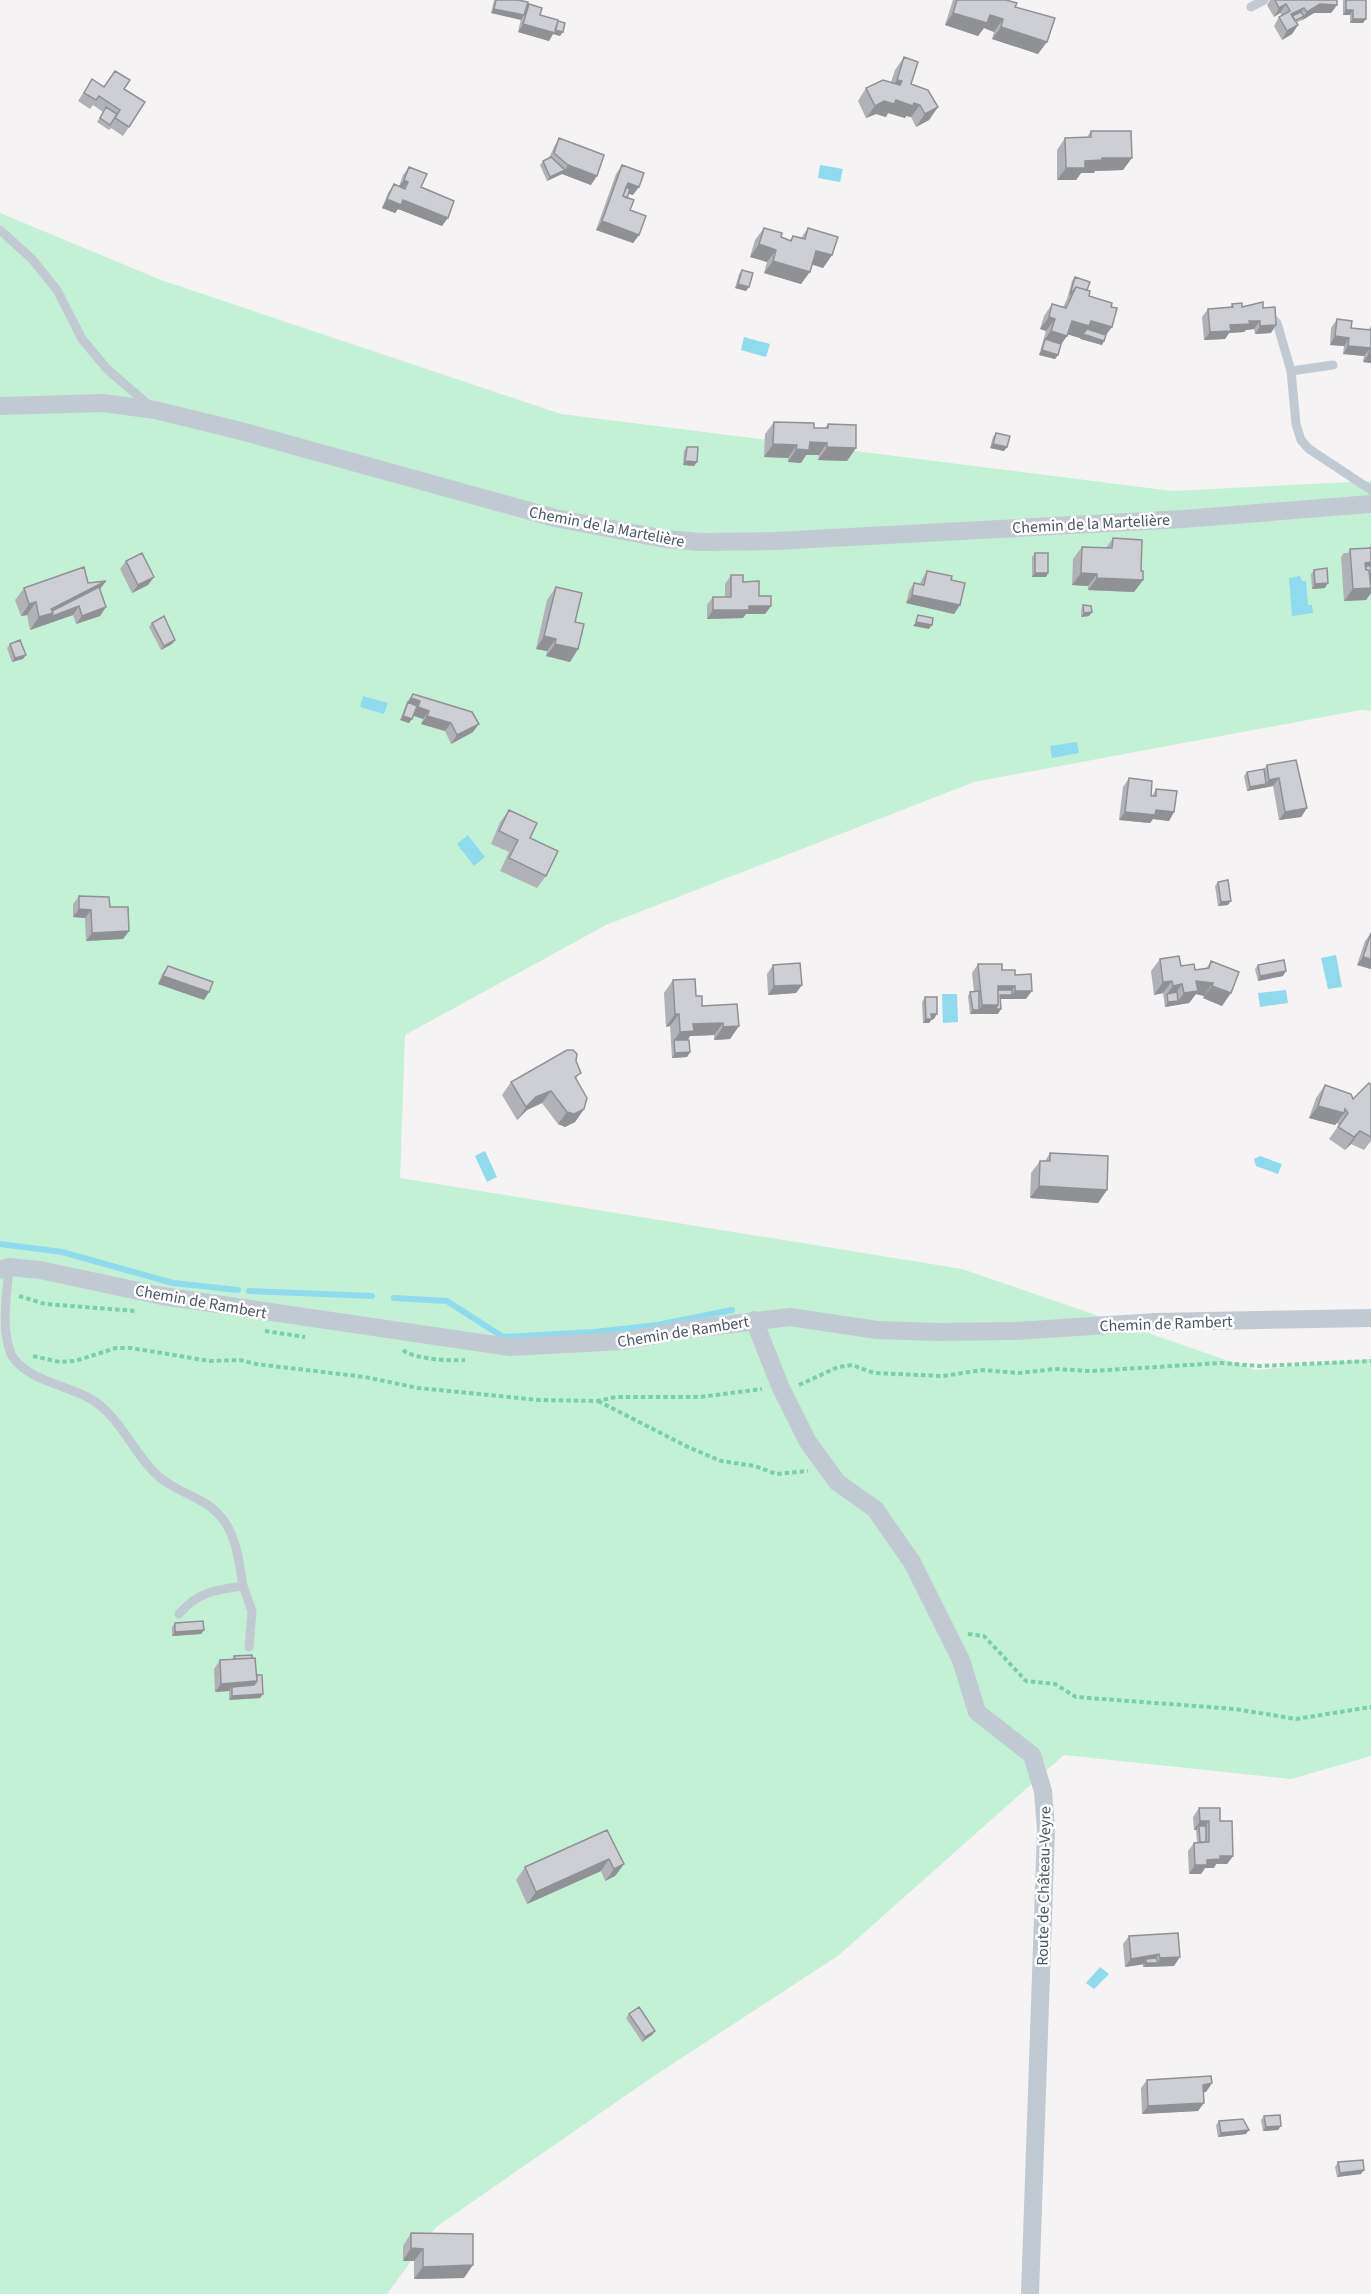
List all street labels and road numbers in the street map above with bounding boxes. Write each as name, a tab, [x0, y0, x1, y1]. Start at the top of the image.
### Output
street label: Chemin de la Martelière	[527, 501, 686, 553]
street label: Chemin de la Martelière	[1012, 509, 1171, 539]
street label: Chemin de Rambert	[133, 1280, 269, 1324]
street label: Chemin de Rambert	[616, 1311, 751, 1353]
street label: Chemin de Rambert	[1099, 1311, 1234, 1337]
street label: Route de Château-Veyre	[1032, 1806, 1056, 1966]

